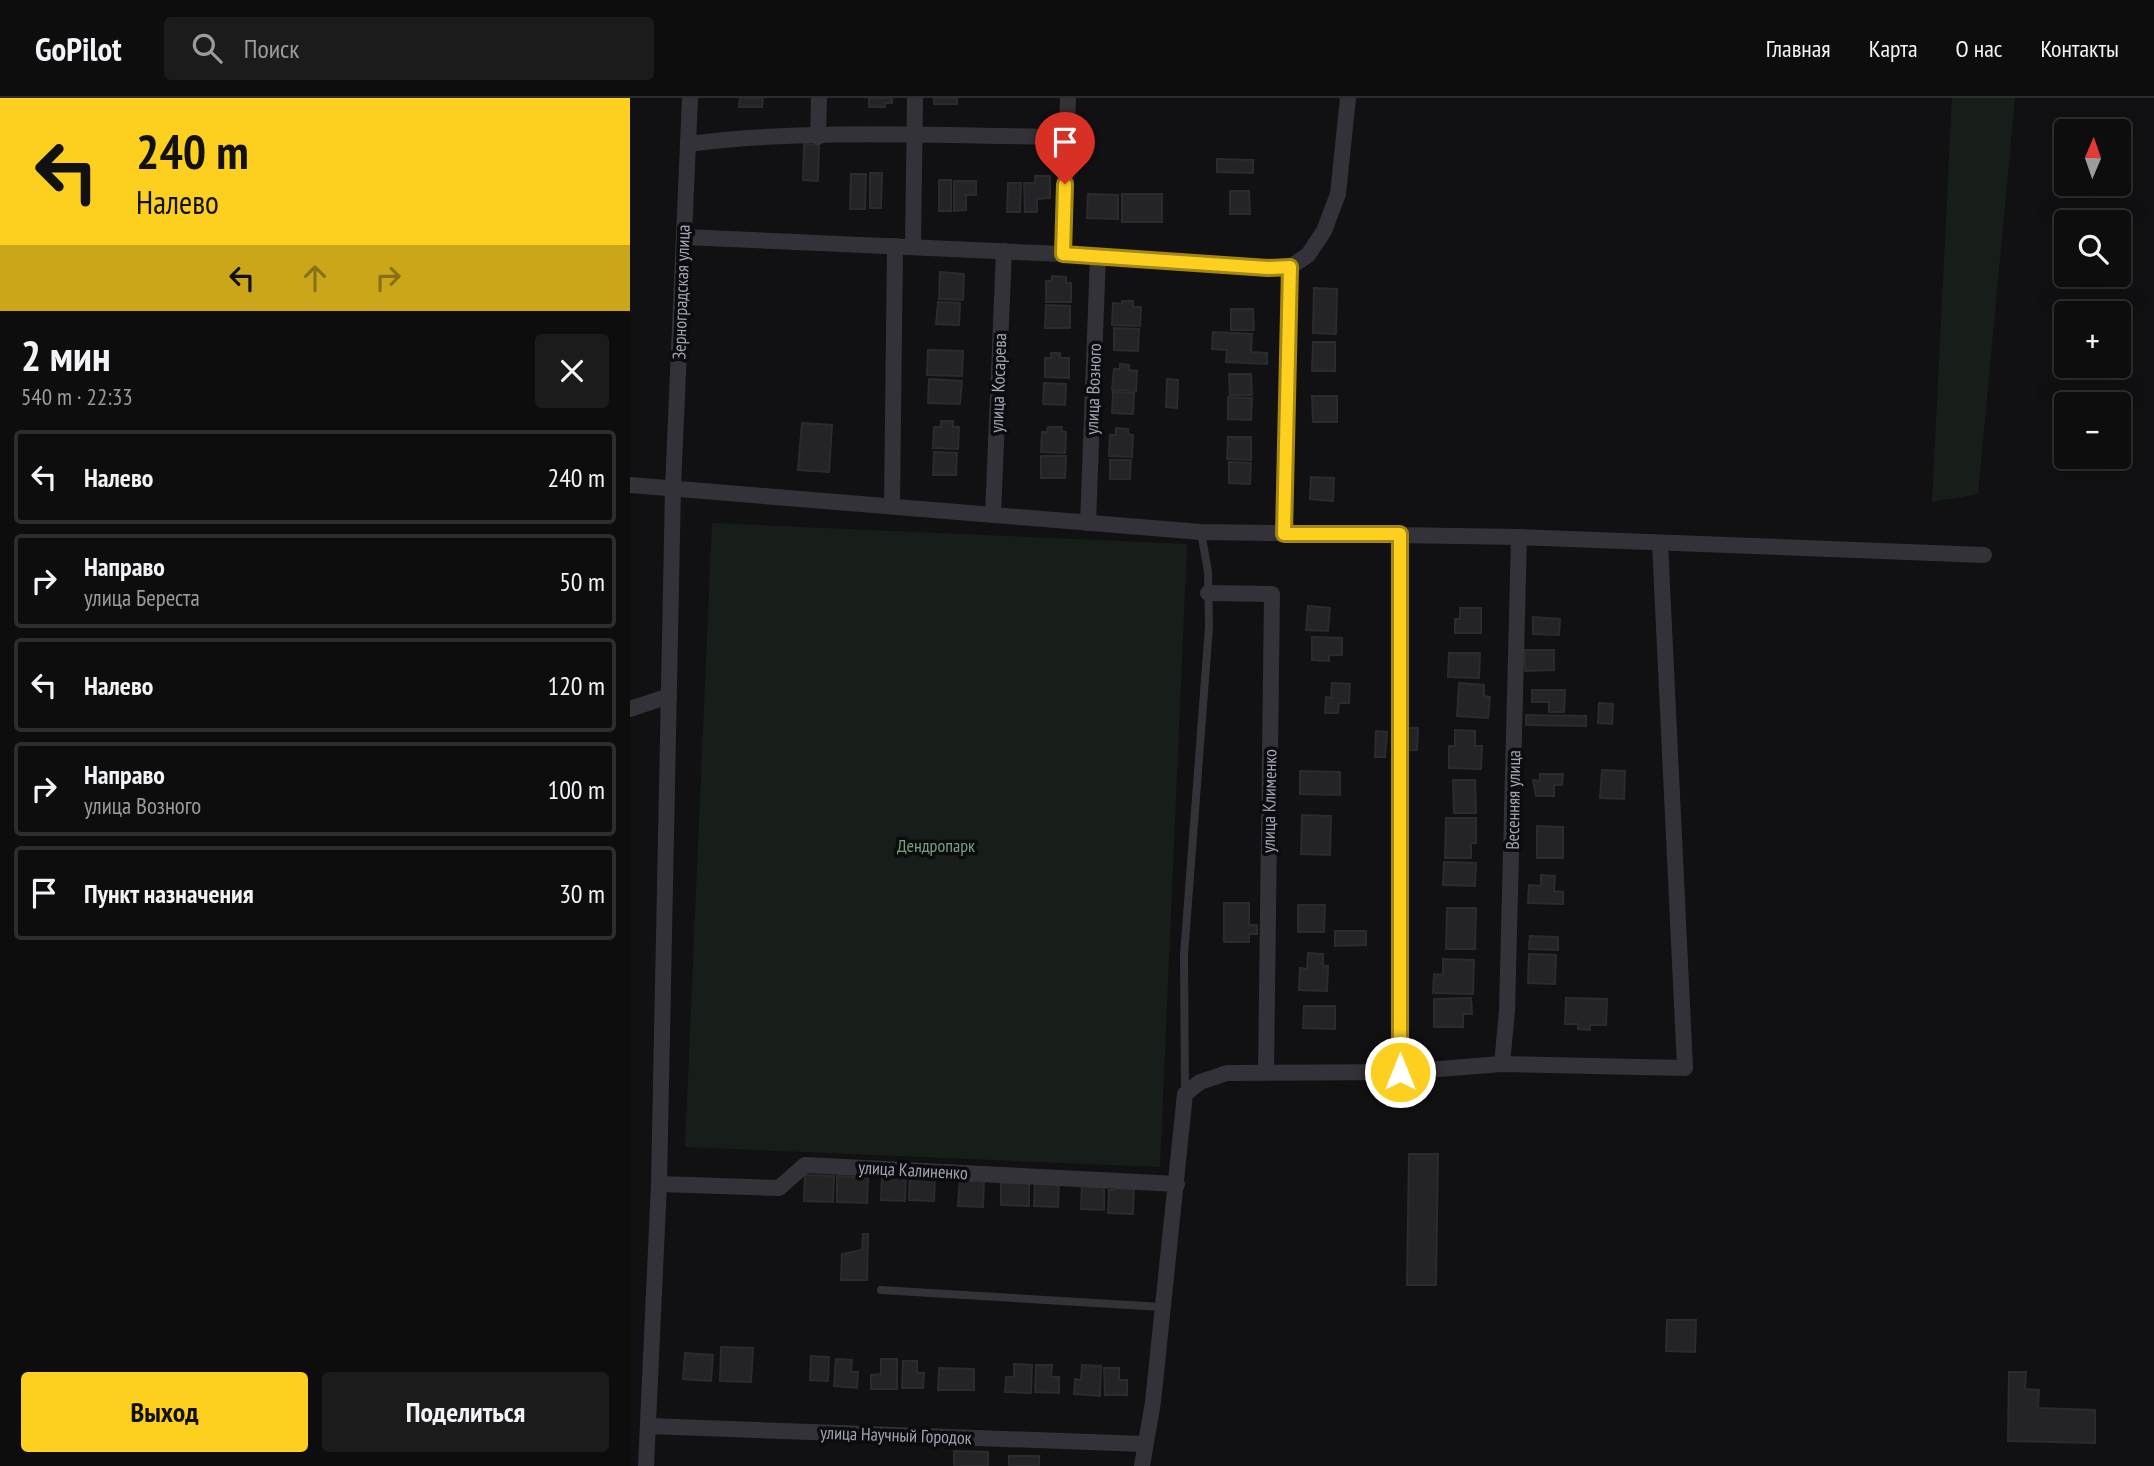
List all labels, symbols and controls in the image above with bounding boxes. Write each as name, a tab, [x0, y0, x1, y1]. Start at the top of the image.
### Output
search box	[164, 17, 654, 80]
text: GoPilot	[35, 27, 122, 70]
icon: search	[188, 29, 226, 67]
text: Поиск	[244, 32, 299, 65]
text: Главная	[1766, 33, 1831, 64]
text: Карта	[1869, 33, 1918, 64]
text: О нас	[1956, 33, 2002, 64]
text: Контакты	[2040, 33, 2119, 64]
pin	[1035, 112, 1095, 184]
text: 240 m	[136, 119, 249, 183]
north arrow	[2054, 119, 2132, 196]
map controls	[2054, 119, 2131, 469]
icon: arrive	[1046, 123, 1084, 161]
icon: left	[21, 126, 112, 217]
text: Налево	[136, 181, 219, 223]
button: search	[2054, 210, 2131, 287]
street label: Зерноградская улица	[667, 224, 695, 360]
icon: left	[223, 259, 261, 297]
icon: ahead	[296, 259, 334, 297]
icon: right	[369, 259, 407, 297]
button: +	[2054, 301, 2131, 378]
text: 2 мин	[21, 328, 111, 383]
street label: улица Косарева	[985, 333, 1011, 433]
button: close	[535, 334, 609, 408]
street label: улица Возного	[1080, 343, 1106, 435]
text: 540 m · 22:33	[21, 382, 133, 411]
button: −	[2054, 392, 2131, 469]
icon: left	[25, 458, 63, 496]
text: Налево	[84, 461, 153, 494]
text: 240 m	[547, 461, 605, 494]
text: Направо	[84, 550, 165, 583]
icon: right	[25, 562, 63, 600]
text: 50 m	[559, 565, 605, 598]
text: улица Береста	[84, 583, 200, 612]
icon: left	[25, 666, 63, 704]
text: Налево	[84, 669, 153, 702]
text: 120 m	[547, 669, 605, 702]
street label: улица Клименко	[1257, 749, 1281, 853]
street label: Весенняя улица	[1501, 750, 1525, 850]
text: Направо	[84, 758, 165, 791]
icon: right	[25, 770, 63, 808]
text: 100 m	[547, 773, 605, 806]
text: улица Возного	[84, 791, 201, 820]
park label: Дендропарк	[897, 834, 975, 857]
icon: arrive	[25, 874, 63, 912]
text: Пункт назначения	[84, 877, 254, 910]
text: 30 m	[559, 877, 605, 910]
position arrow	[1363, 1035, 1437, 1109]
street label: улица Калиненко	[858, 1156, 969, 1184]
button: Выход	[21, 1372, 308, 1452]
button: Поделиться	[322, 1372, 609, 1452]
street label: улица Научный Городок	[820, 1421, 972, 1449]

